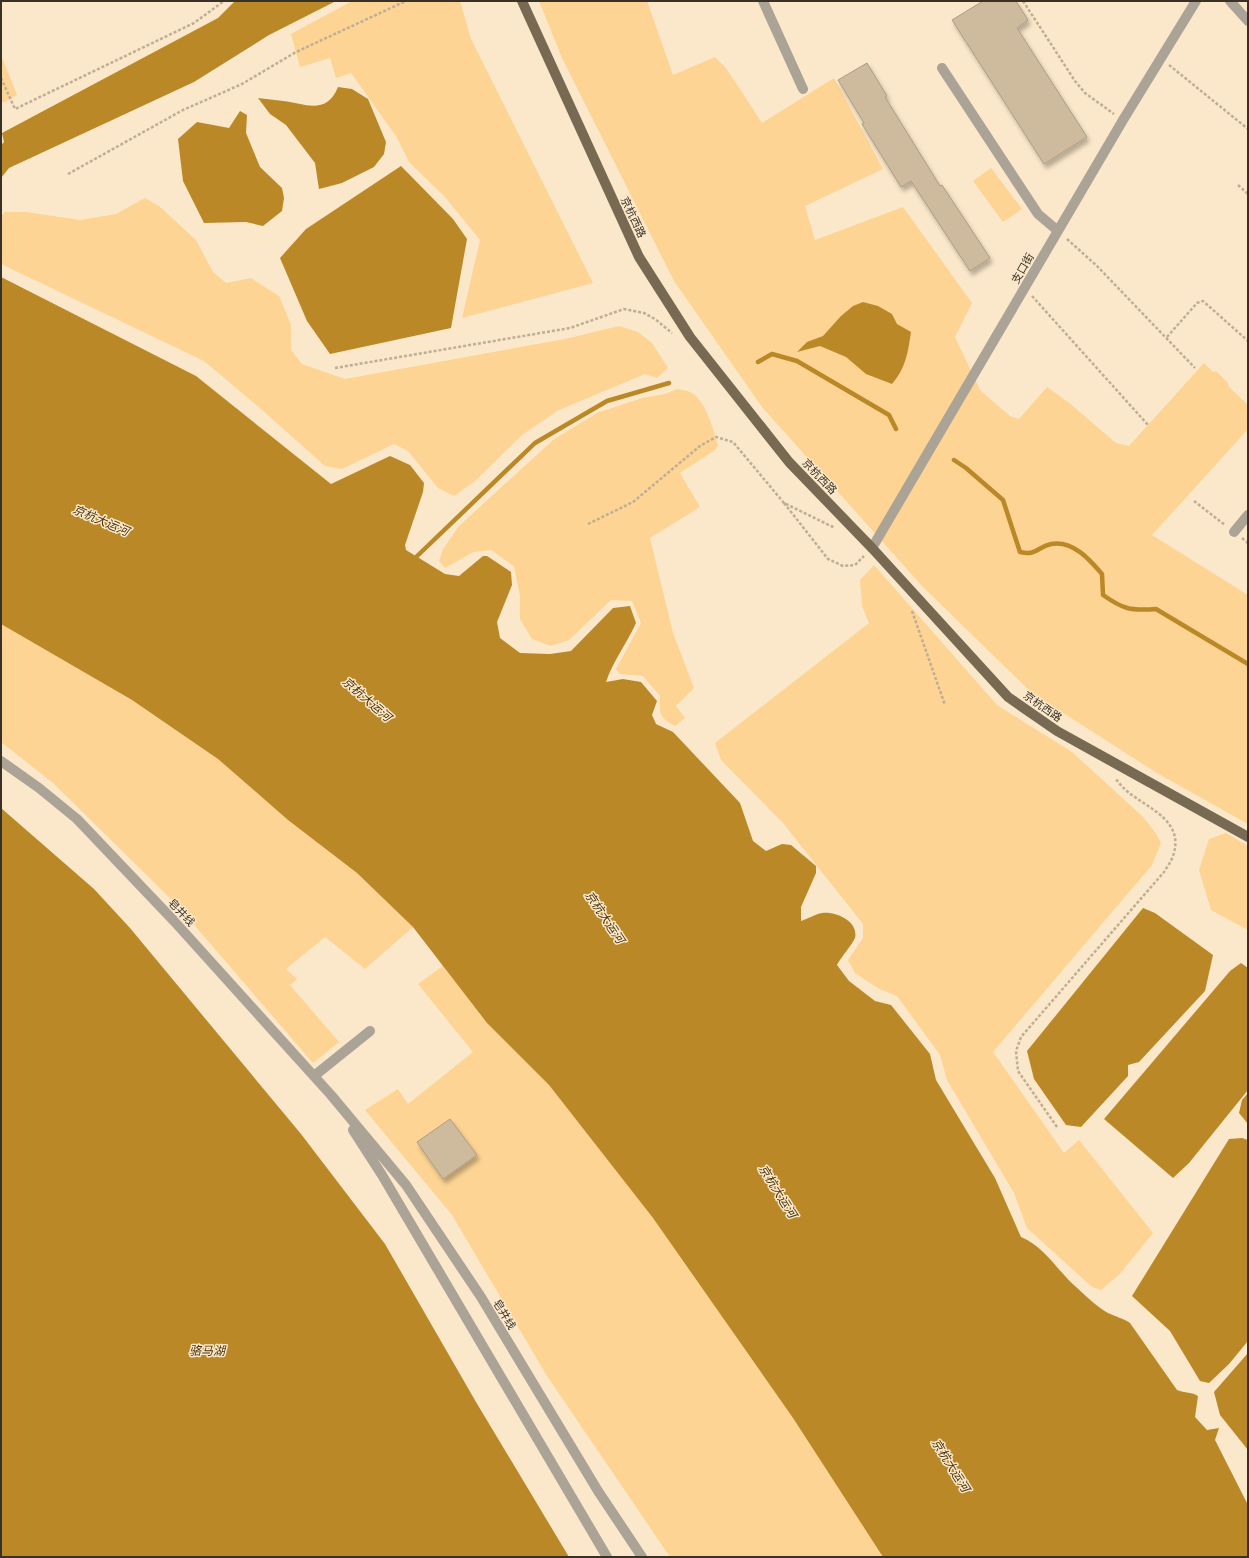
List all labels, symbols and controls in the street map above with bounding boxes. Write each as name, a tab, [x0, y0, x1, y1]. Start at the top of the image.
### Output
street label: 京杭西路	[619, 194, 649, 240]
street label: 支口街	[1008, 250, 1036, 286]
street label: 京杭西路	[800, 456, 840, 496]
water label: 京杭大运河	[70, 501, 133, 539]
water label: 京杭大运河	[339, 674, 396, 726]
street label: 京杭西路	[1021, 688, 1065, 724]
water label: 京杭大运河	[582, 888, 629, 948]
street label: 皂井线	[166, 895, 198, 929]
water label: 京杭大运河	[756, 1162, 801, 1222]
street label: 皂井线	[491, 1297, 519, 1331]
water label: 骆马湖	[189, 1343, 227, 1358]
water label: 京杭大运河	[929, 1436, 974, 1496]

